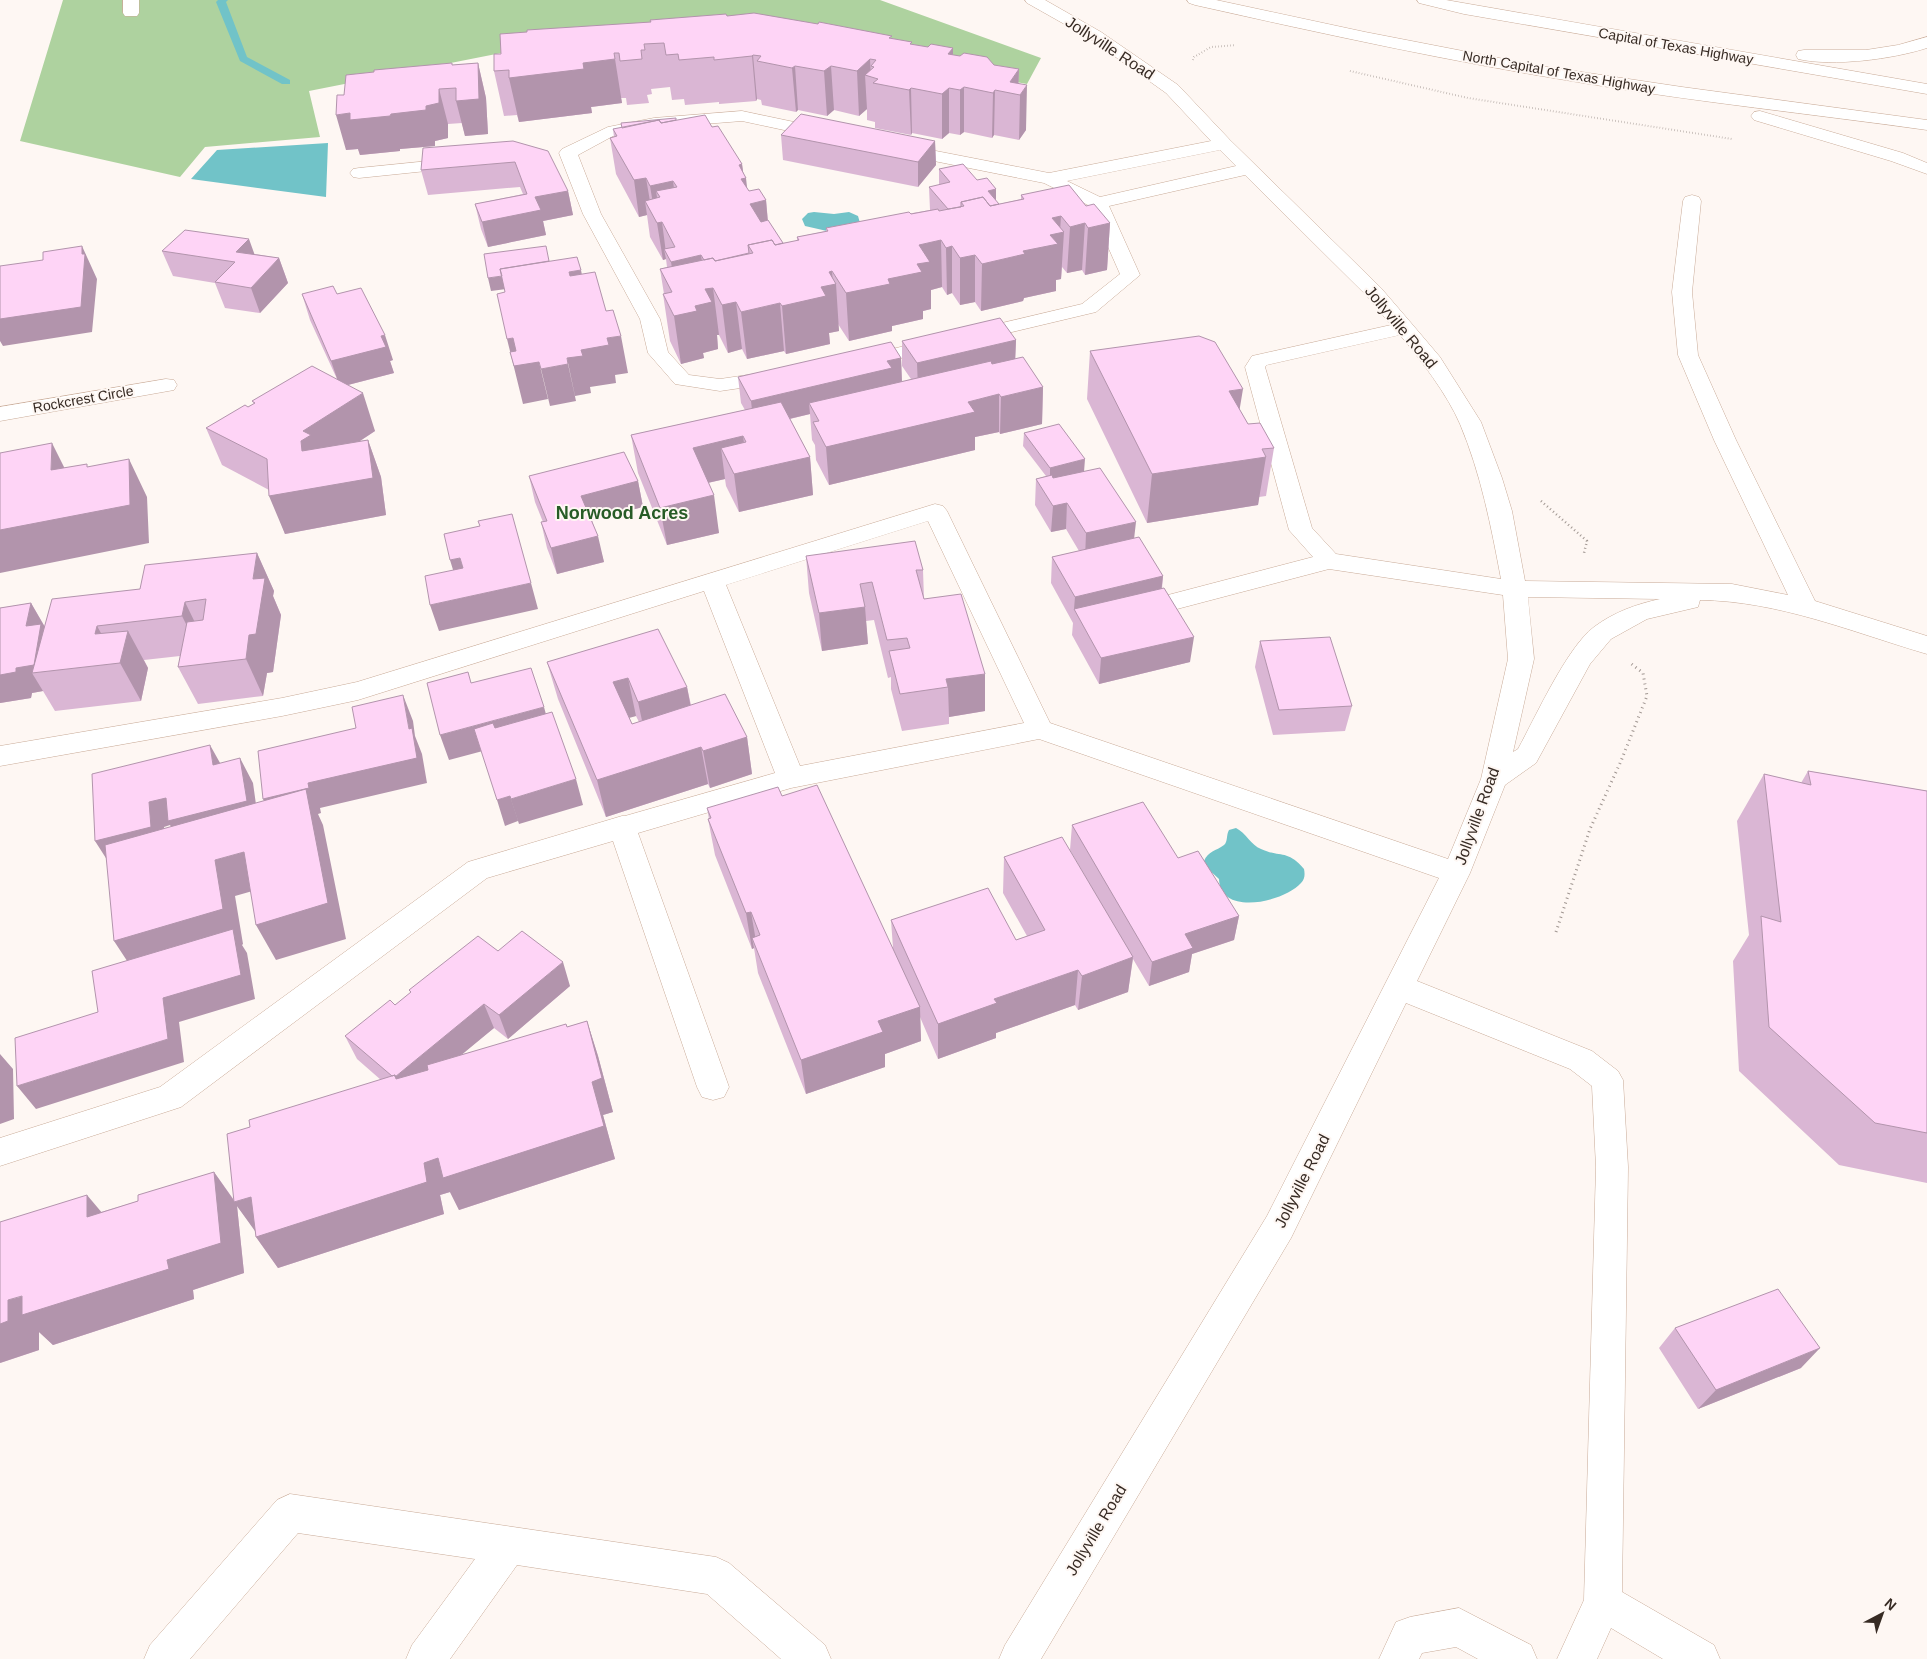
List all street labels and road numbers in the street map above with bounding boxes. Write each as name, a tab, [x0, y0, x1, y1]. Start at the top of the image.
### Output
street label: Jollyville Road	[1062, 13, 1158, 83]
street label: Capital of Texas Highway	[1597, 24, 1755, 68]
street label: North Capital of Texas Highway	[1462, 47, 1656, 97]
street label: Jollyville Road	[1362, 282, 1440, 372]
street label: Rockcrest Circle	[31, 382, 135, 416]
street label: Jollyville Road	[1452, 765, 1502, 867]
street label: Jollyville Road	[1271, 1132, 1333, 1230]
street label: Jollyville Road	[1062, 1482, 1130, 1578]

